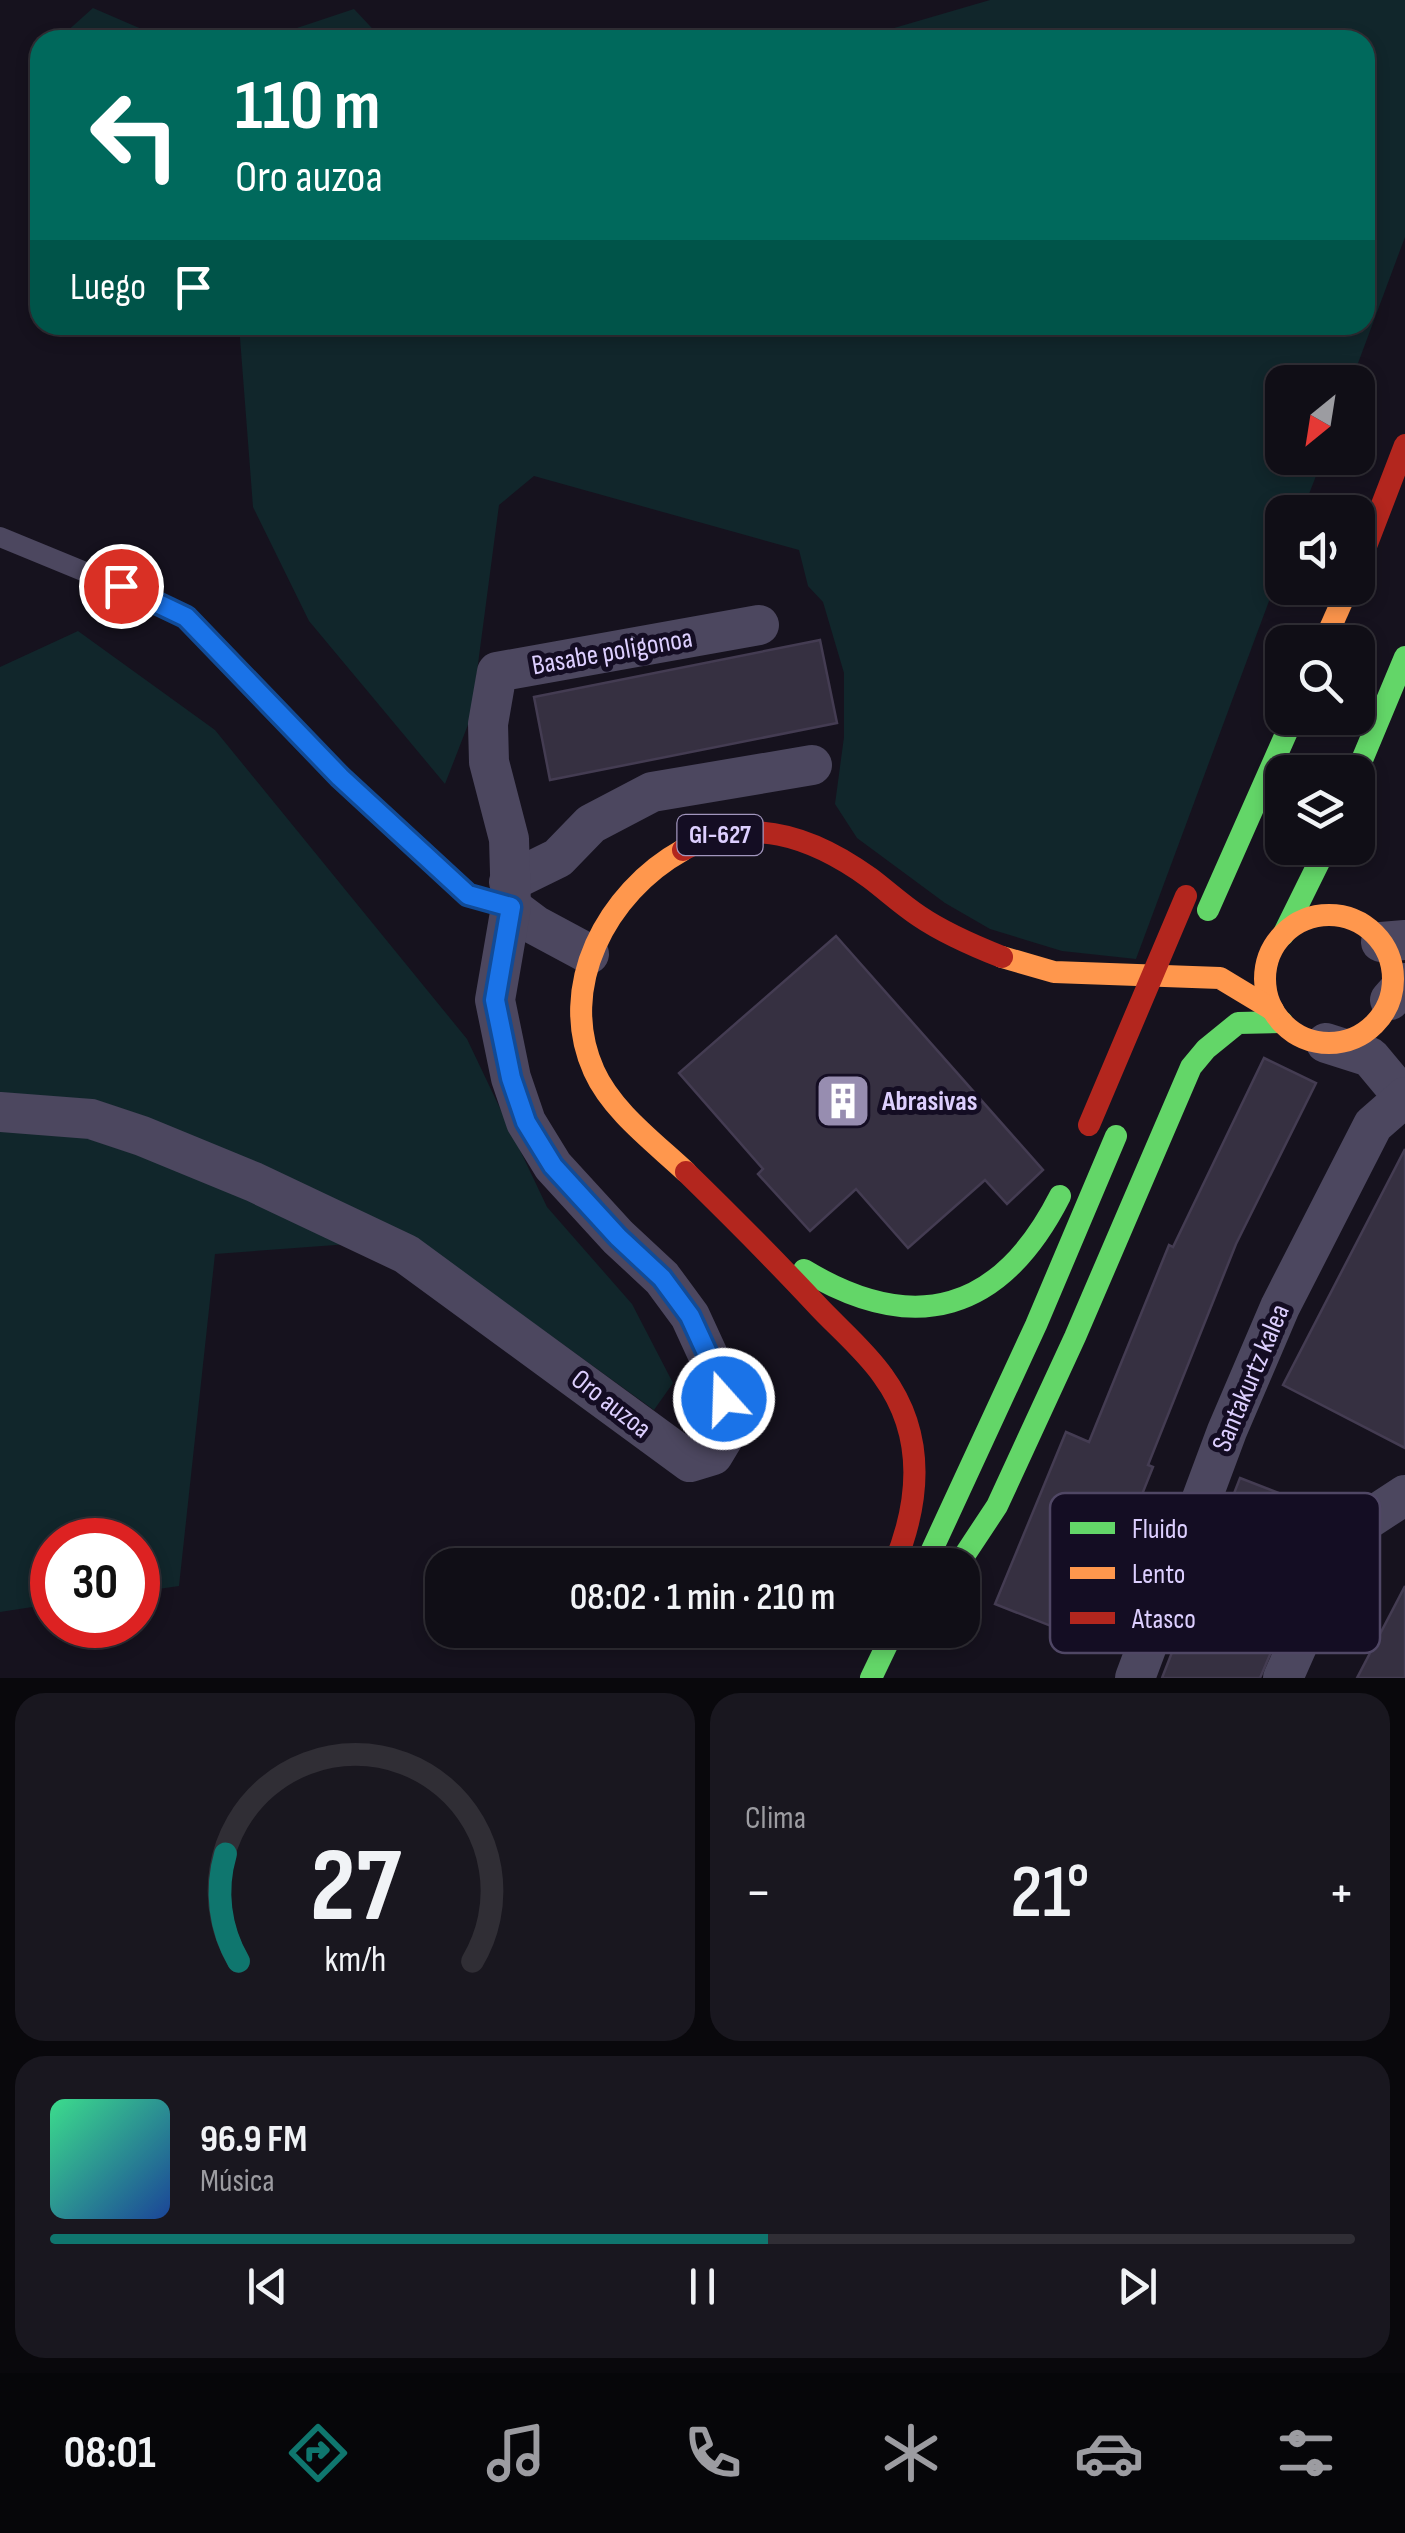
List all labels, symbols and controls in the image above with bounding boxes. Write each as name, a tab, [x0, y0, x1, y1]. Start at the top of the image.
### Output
text: 110 m	[235, 65, 381, 149]
icon: left	[70, 70, 200, 200]
text: Oro auzoa	[235, 150, 383, 205]
icon: arrive	[166, 260, 221, 315]
text: Luego	[70, 265, 146, 310]
north arrow	[1265, 365, 1375, 475]
map controls	[1265, 365, 1375, 865]
button: sound	[1265, 495, 1375, 605]
pin	[79, 544, 164, 629]
icon: arrive	[94, 559, 149, 614]
street label: Basabe poligonoa	[529, 622, 695, 682]
button: search	[1265, 625, 1375, 735]
button: layers	[1265, 755, 1375, 865]
road number: GI-627	[678, 815, 762, 855]
building icon: Abrasivas	[813, 1071, 873, 1131]
place label: Abrasivas	[881, 1085, 977, 1118]
street label: Santakurtz kalea	[1205, 1299, 1297, 1457]
position arrow	[672, 1347, 776, 1451]
street label: Oro auzoa	[565, 1363, 657, 1445]
legend	[1050, 1493, 1380, 1653]
text: Fluido	[1132, 1513, 1188, 1546]
speed limit sign: 30	[30, 1518, 160, 1648]
text: Lento	[1132, 1558, 1185, 1591]
text: 08:02 · 1 min · 210 m	[570, 1575, 835, 1620]
text: Atasco	[1131, 1603, 1196, 1636]
text: Clima	[745, 1799, 806, 1838]
text: 27	[310, 1825, 401, 1950]
text: 21°	[1010, 1848, 1090, 1939]
text: −	[745, 1860, 772, 1927]
text: +	[1328, 1860, 1355, 1927]
text: km/h	[324, 1939, 386, 1982]
text: 96.9 FM	[200, 2117, 307, 2162]
text: Música	[200, 2162, 275, 2201]
icon: previous	[240, 2259, 295, 2314]
icon: pause	[675, 2259, 730, 2314]
icon: next	[1110, 2259, 1165, 2314]
icon: directions	[283, 2418, 353, 2488]
icon: music	[481, 2418, 551, 2488]
icon: phone	[678, 2418, 748, 2488]
icon: climate	[876, 2418, 946, 2488]
icon: car	[1074, 2418, 1144, 2488]
icon: filters	[1271, 2418, 1341, 2488]
text: 08:01	[64, 2426, 156, 2481]

